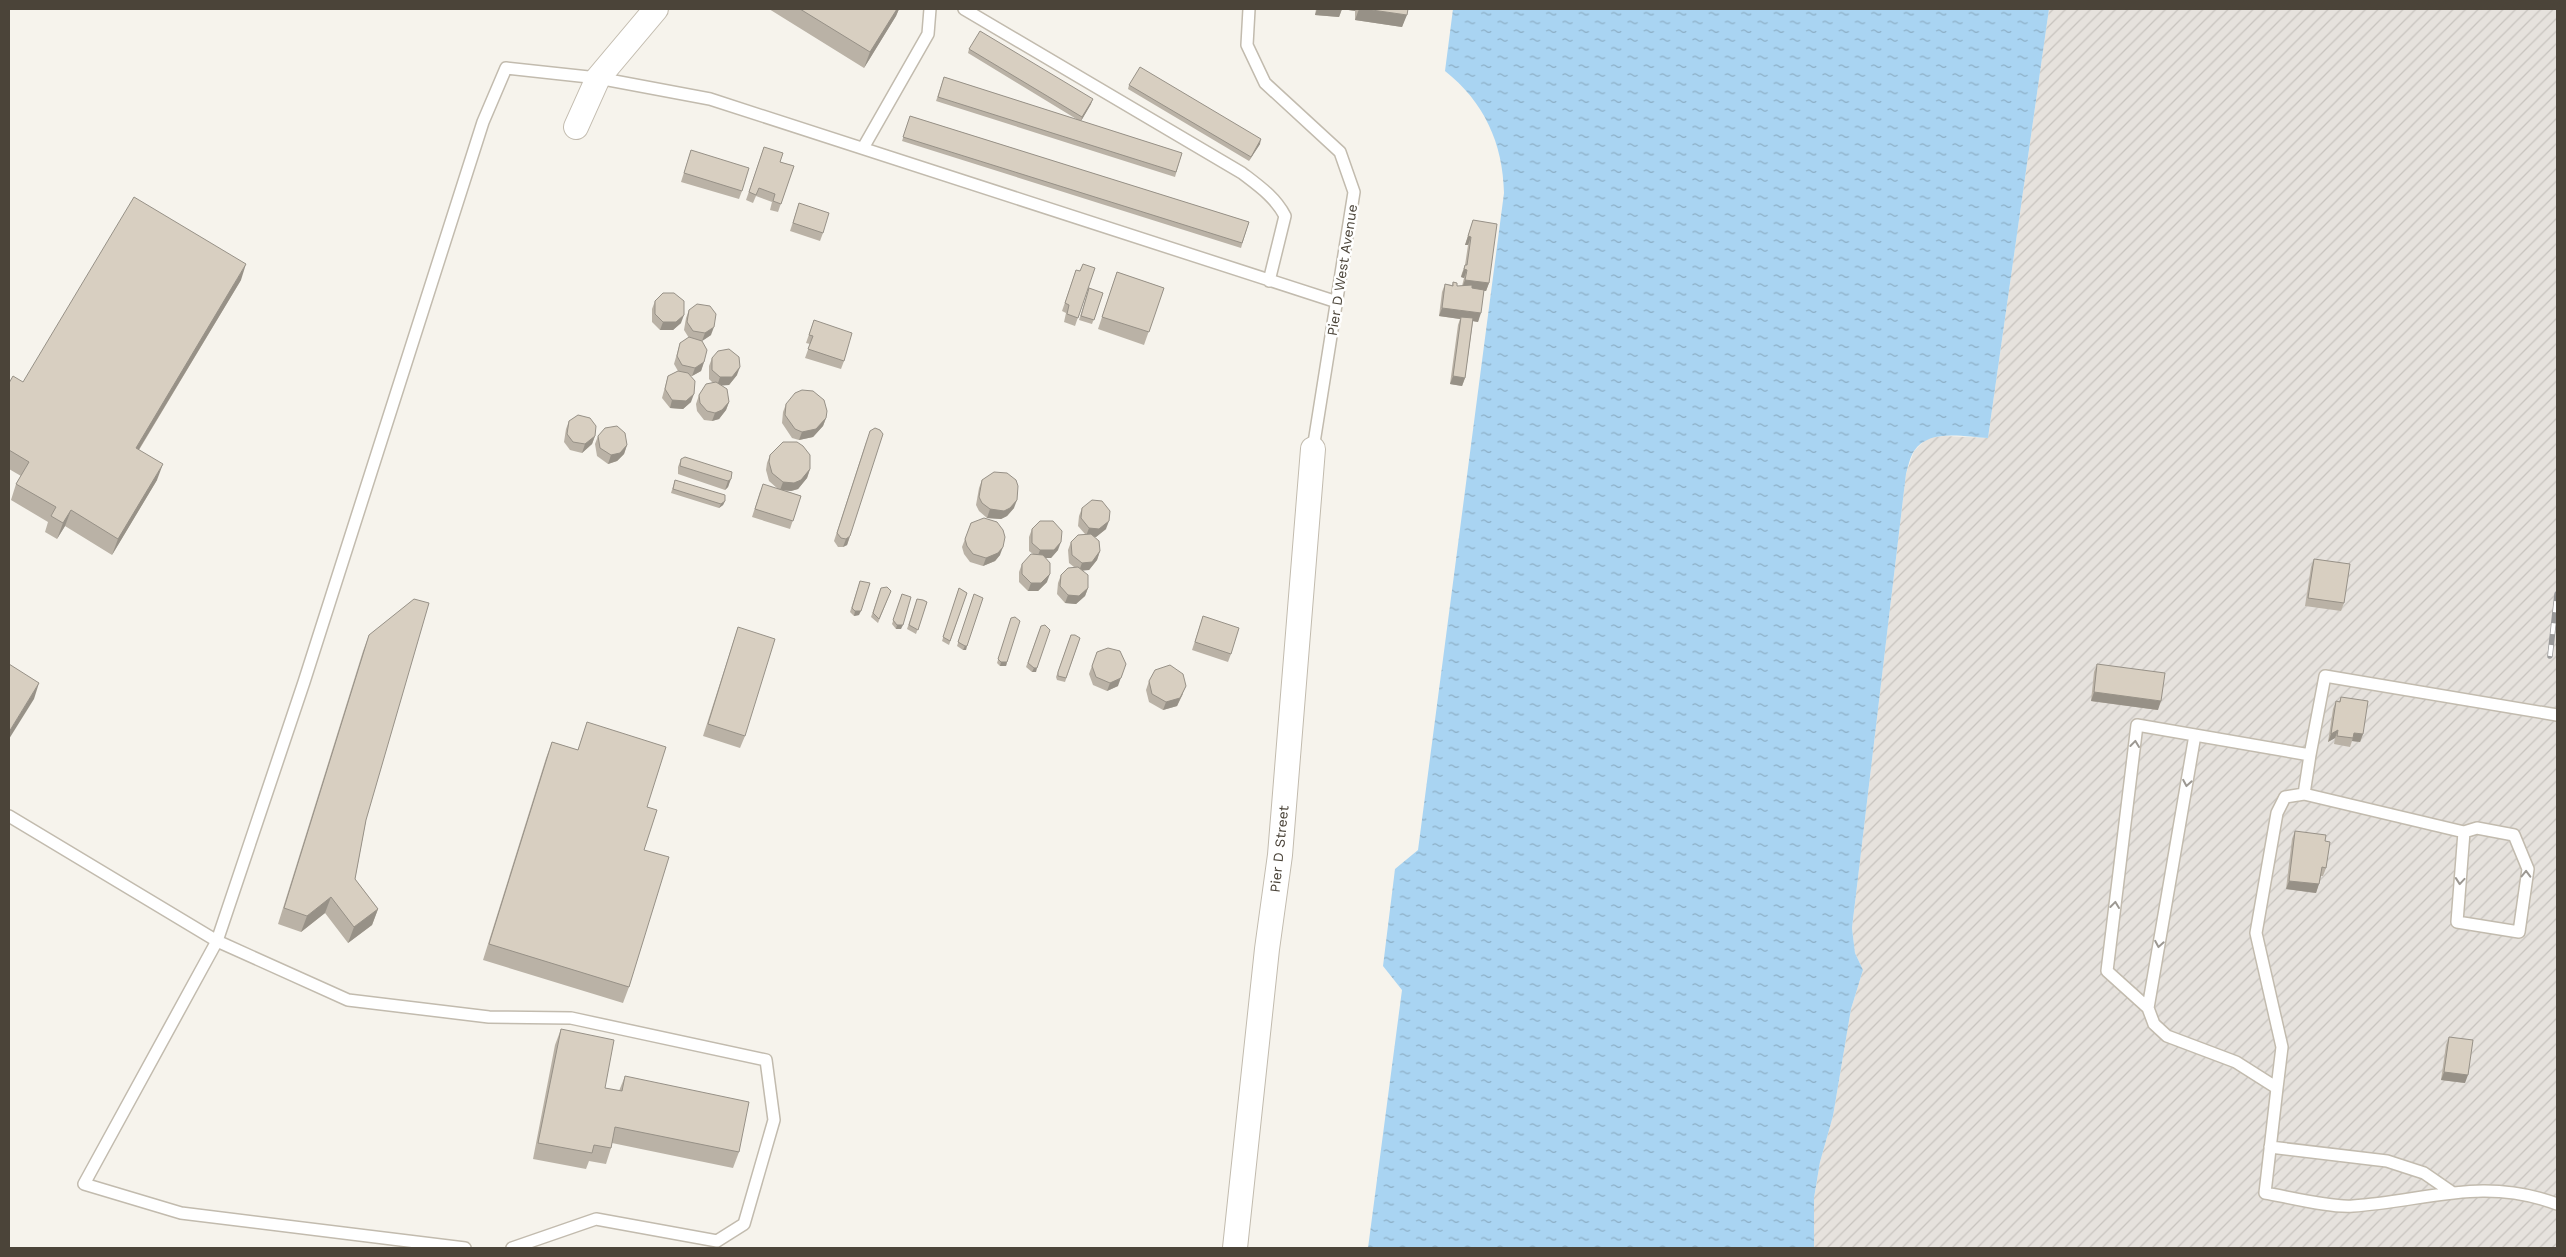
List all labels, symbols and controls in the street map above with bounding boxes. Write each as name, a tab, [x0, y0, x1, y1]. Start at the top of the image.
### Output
street label: Pier D West Avenue	[1324, 203, 1360, 337]
one-way arrow	[2129, 740, 2140, 748]
one-way arrow	[2182, 779, 2192, 788]
street label: Pier D Street	[1266, 805, 1292, 893]
one-way arrow	[2521, 869, 2532, 877]
one-way arrow	[2455, 877, 2466, 885]
one-way arrow	[2109, 901, 2120, 909]
one-way arrow	[2154, 939, 2164, 948]

